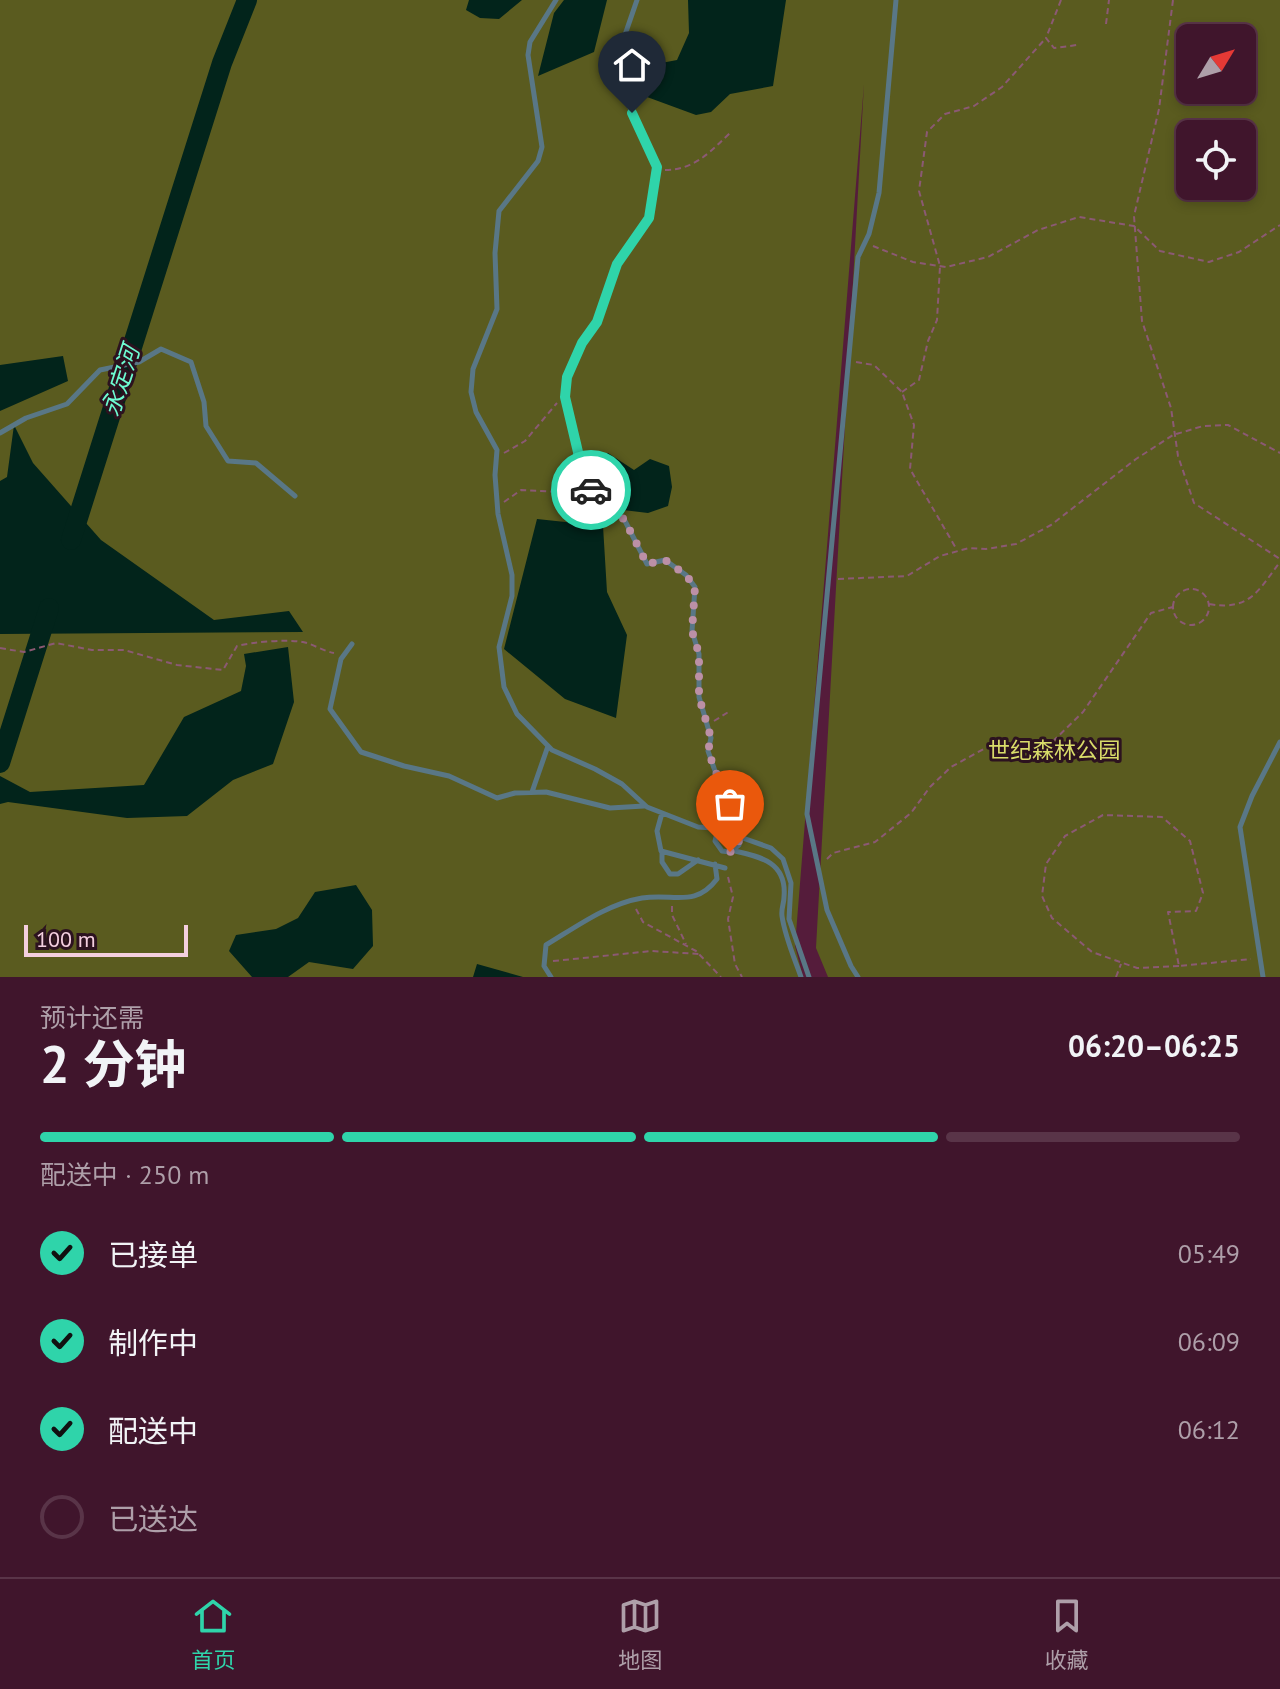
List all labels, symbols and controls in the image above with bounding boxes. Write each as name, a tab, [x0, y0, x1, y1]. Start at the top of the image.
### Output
north arrow	[1176, 24, 1256, 104]
map controls	[1176, 24, 1256, 200]
pin	[598, 31, 666, 113]
icon: home	[610, 43, 654, 87]
button: locate	[1176, 120, 1256, 200]
water label: 永定河	[95, 338, 148, 420]
courier	[551, 450, 631, 530]
icon: car	[569, 468, 613, 512]
park label: 世纪森林公园	[988, 736, 1120, 764]
pin	[696, 770, 764, 852]
icon: bag	[708, 782, 752, 826]
scale bar	[24, 921, 188, 957]
text: 100 m	[36, 925, 96, 953]
text: 预计还需	[40, 1001, 144, 1034]
text: 06:20–06:25	[1068, 1026, 1240, 1065]
text: 2 分钟	[40, 1030, 187, 1097]
text: 配送中 · 250 m	[40, 1158, 209, 1191]
icon: check	[40, 1231, 84, 1275]
text: 已接单	[108, 1235, 198, 1274]
text: 05:49	[1178, 1237, 1240, 1270]
icon: check	[40, 1319, 84, 1363]
text: 制作中	[108, 1323, 198, 1362]
text: 06:09	[1178, 1325, 1240, 1358]
icon: check	[40, 1407, 84, 1451]
text: 配送中	[108, 1411, 198, 1450]
text: 06:12	[1178, 1413, 1240, 1446]
text: 已送达	[108, 1499, 198, 1538]
tab: 首页	[191, 1594, 235, 1674]
tab: 地图	[618, 1594, 662, 1674]
tab: 收藏	[1045, 1594, 1089, 1674]

